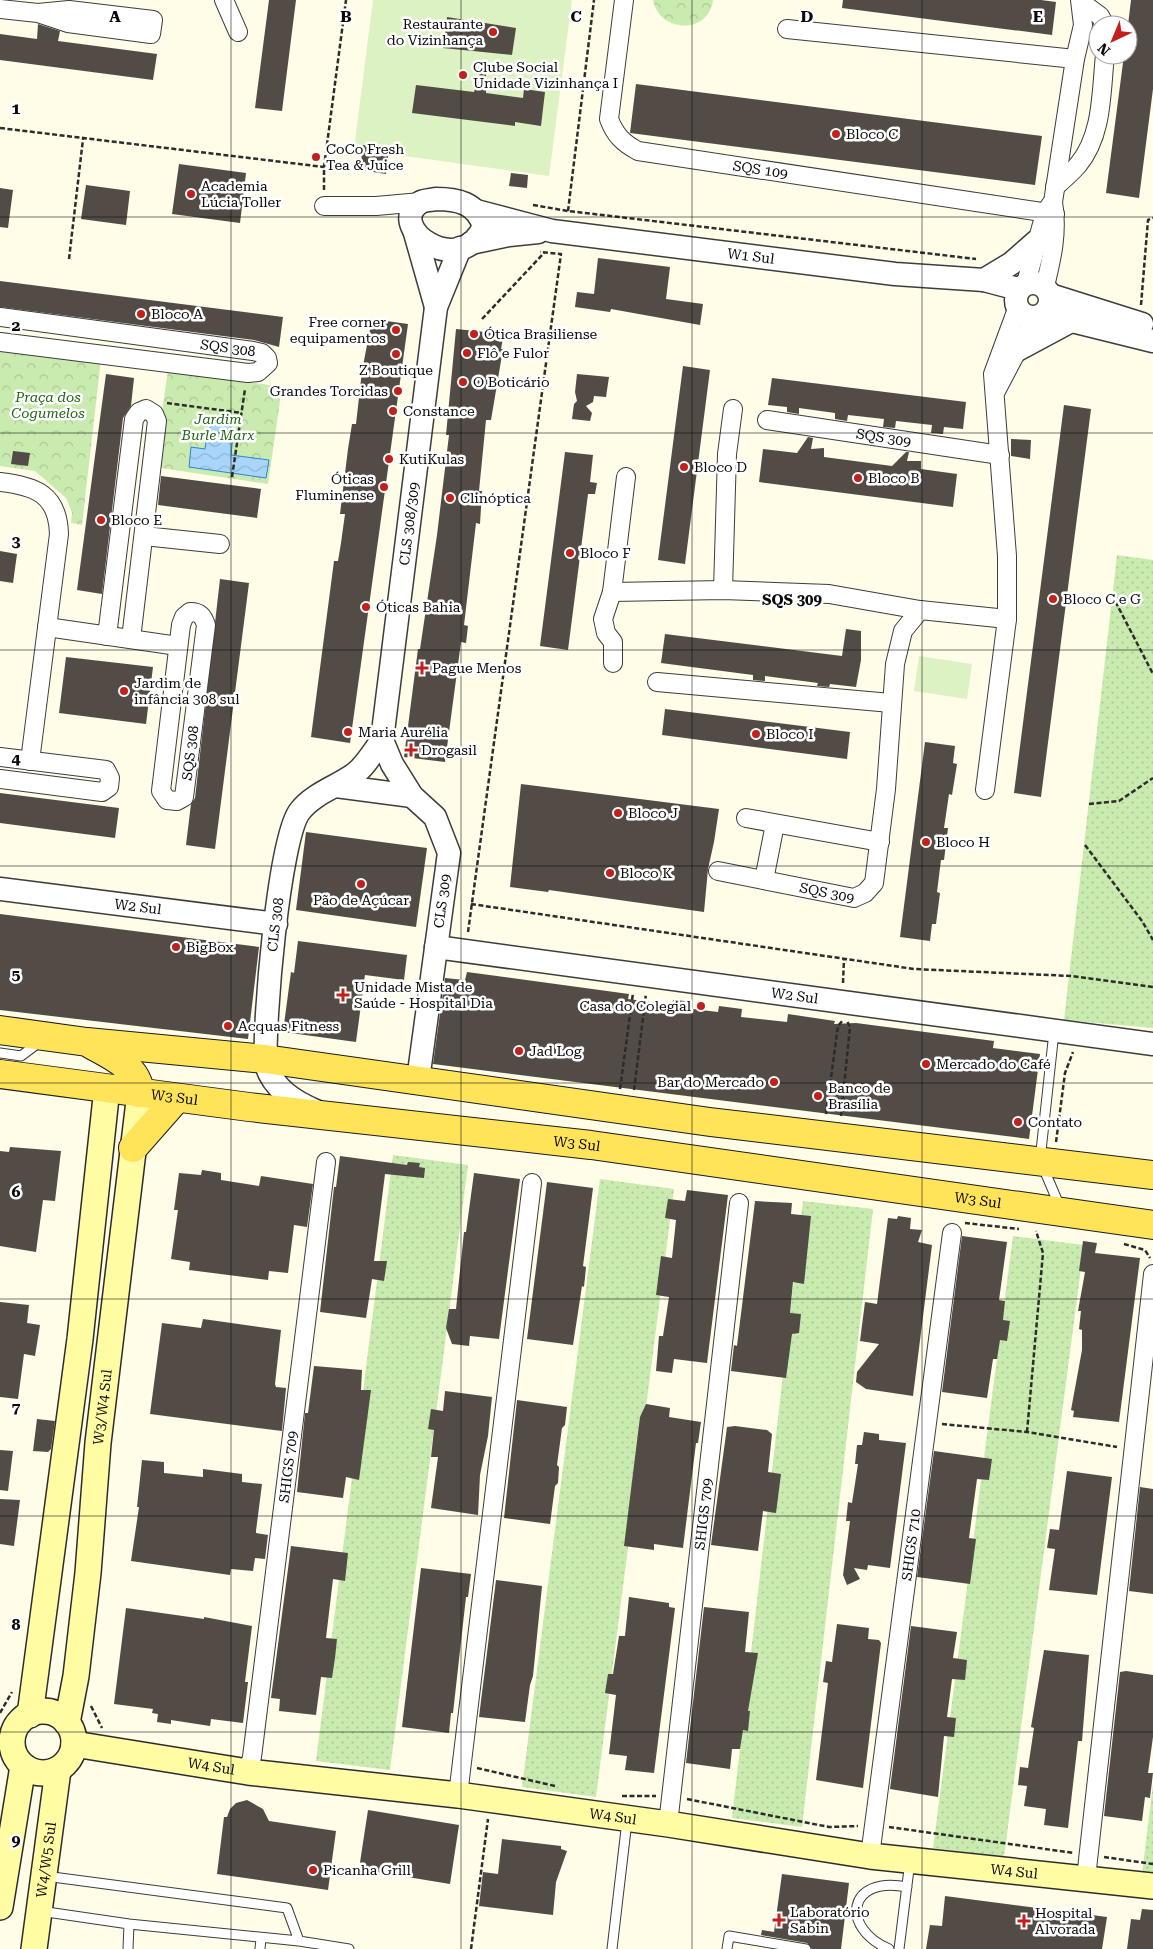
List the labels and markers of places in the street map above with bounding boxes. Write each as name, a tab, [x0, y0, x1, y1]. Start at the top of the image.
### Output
place label: Restaurante do Vizinhança	[387, 16, 483, 48]
marker: Restaurante do Vizinhança	[487, 26, 499, 38]
place label: Clube Social Unidade Vizinhança I	[473, 59, 618, 91]
marker: Clube Social Unidade Vizinhança I	[457, 69, 469, 81]
place label: Bloco C	[846, 126, 898, 142]
marker: Bloco C	[830, 128, 842, 140]
place label: CoCo Fresh Tea & Juice	[326, 141, 404, 173]
marker: CoCo Fresh Tea & Juice	[310, 151, 322, 163]
place label: Academia Lúcia Toller	[201, 178, 281, 210]
marker: Academia Lúcia Toller	[185, 188, 197, 200]
place label: Bloco A	[151, 306, 203, 322]
marker: Bloco A	[135, 308, 147, 320]
place label: Free corner equipamentos	[290, 314, 386, 346]
marker: Free corner equipamentos	[390, 324, 402, 336]
place label: Ótica Brasiliense	[484, 326, 598, 342]
marker: Ótica Brasiliense	[468, 328, 480, 340]
place label: Flô e Fulor	[477, 345, 549, 361]
marker: Flô e Fulor	[461, 347, 473, 359]
marker: Z Boutique	[390, 348, 402, 360]
place label: Z Boutique	[359, 362, 433, 378]
place label: O Boticário	[473, 374, 550, 390]
marker: O Boticário	[457, 376, 469, 388]
place label: Grandes Torcidas	[270, 383, 388, 399]
marker: Grandes Torcidas	[392, 385, 404, 397]
place label: Constance	[403, 403, 475, 419]
marker: Constance	[387, 405, 399, 417]
place label: KutiKulas	[399, 451, 465, 467]
marker: KutiKulas	[383, 453, 395, 465]
place label: Bloco D	[694, 459, 747, 475]
marker: Bloco D	[678, 461, 690, 473]
place label: Bloco B	[868, 470, 920, 486]
place label: Óticas Fluminense	[295, 471, 374, 503]
marker: Bloco B	[852, 472, 864, 484]
marker: Óticas Fluminense	[378, 481, 390, 493]
place label: Clinóptica	[460, 490, 531, 506]
marker: Clinóptica	[444, 492, 456, 504]
place label: Bloco E	[111, 512, 162, 528]
marker: Bloco E	[95, 514, 107, 526]
place label: Bloco F	[580, 545, 631, 561]
marker: Bloco F	[564, 547, 576, 559]
place label: Bloco C e G	[1063, 591, 1141, 607]
marker: Bloco C e G	[1047, 593, 1059, 605]
place label: Óticas Bahia	[376, 599, 461, 615]
marker: Óticas Bahia	[360, 601, 372, 613]
place label: Pague Menos	[432, 660, 522, 676]
marker: Pague Menos	[416, 662, 428, 674]
place label: Jardim de infância 308 sul	[134, 675, 240, 707]
marker: Jardim de infância 308 sul	[118, 685, 130, 697]
place label: Maria Aurélia	[358, 724, 448, 740]
marker: Maria Aurélia	[342, 726, 354, 738]
place label: Bloco I	[766, 726, 814, 742]
marker: Bloco I	[750, 728, 762, 740]
place label: Drogasil	[421, 742, 477, 758]
marker: Drogasil	[405, 744, 417, 756]
place label: Bloco J	[628, 805, 678, 821]
marker: Bloco J	[612, 807, 624, 819]
place label: Bloco H	[936, 834, 990, 850]
marker: Bloco H	[920, 836, 932, 848]
place label: Bloco K	[620, 865, 672, 881]
marker: Bloco K	[604, 867, 616, 879]
marker: Pão de Açúcar	[355, 878, 367, 890]
place label: Pão de Açúcar	[313, 892, 409, 908]
place label: BigBox	[186, 939, 234, 955]
marker: BigBox	[170, 941, 182, 953]
place label: Unidade Mista de Saúde - Hospital Dia	[354, 979, 493, 1011]
marker: Unidade Mista de Saúde - Hospital Dia	[336, 988, 350, 1002]
place label: Casa do Colegial	[580, 998, 692, 1014]
marker: Casa do Colegial	[695, 1000, 707, 1012]
place label: Acquas Fitness	[238, 1018, 339, 1034]
marker: Acquas Fitness	[222, 1020, 234, 1032]
place label: Jad Log	[529, 1043, 582, 1059]
marker: Jad Log	[513, 1045, 525, 1057]
place label: Mercado do Café	[936, 1056, 1051, 1072]
marker: Mercado do Café	[920, 1058, 932, 1070]
place label: Bar do Mercado	[657, 1074, 764, 1090]
marker: Bar do Mercado	[768, 1076, 780, 1088]
place label: Banco de Brasília	[828, 1080, 891, 1112]
marker: Banco de Brasília	[812, 1090, 824, 1102]
place label: Contato	[1028, 1114, 1082, 1130]
marker: Contato	[1012, 1116, 1024, 1128]
place label: Picanha Grill	[323, 1862, 411, 1878]
marker: Picanha Grill	[307, 1864, 319, 1876]
place label: Laboratório Sabin	[790, 1904, 870, 1936]
place label: Hospital Alvorada	[1035, 1905, 1096, 1937]
marker: Laboratório Sabin	[772, 1913, 786, 1927]
marker: Hospital Alvorada	[1017, 1914, 1031, 1928]

